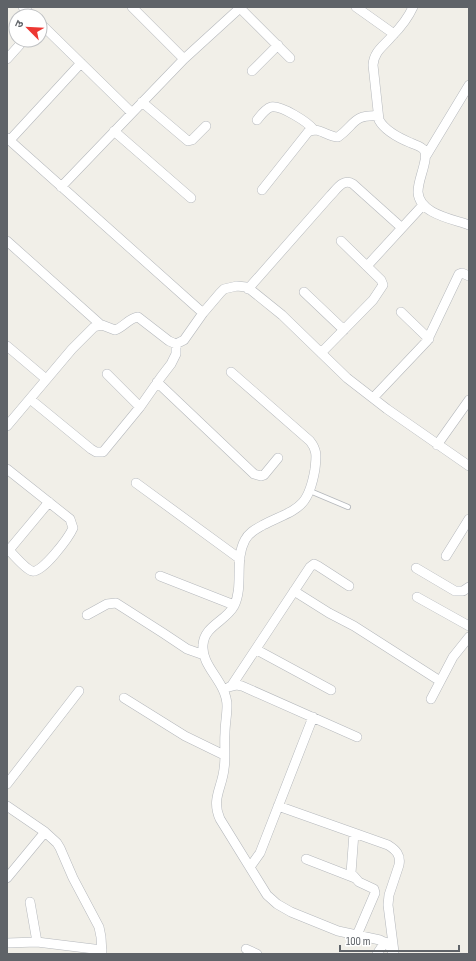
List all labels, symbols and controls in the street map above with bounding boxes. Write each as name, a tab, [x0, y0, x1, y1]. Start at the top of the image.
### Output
north arrow	[8, 8, 48, 48]
text: उ	[12, 18, 27, 30]
scale bar	[340, 927, 459, 953]
text: 100 m	[346, 934, 371, 949]

